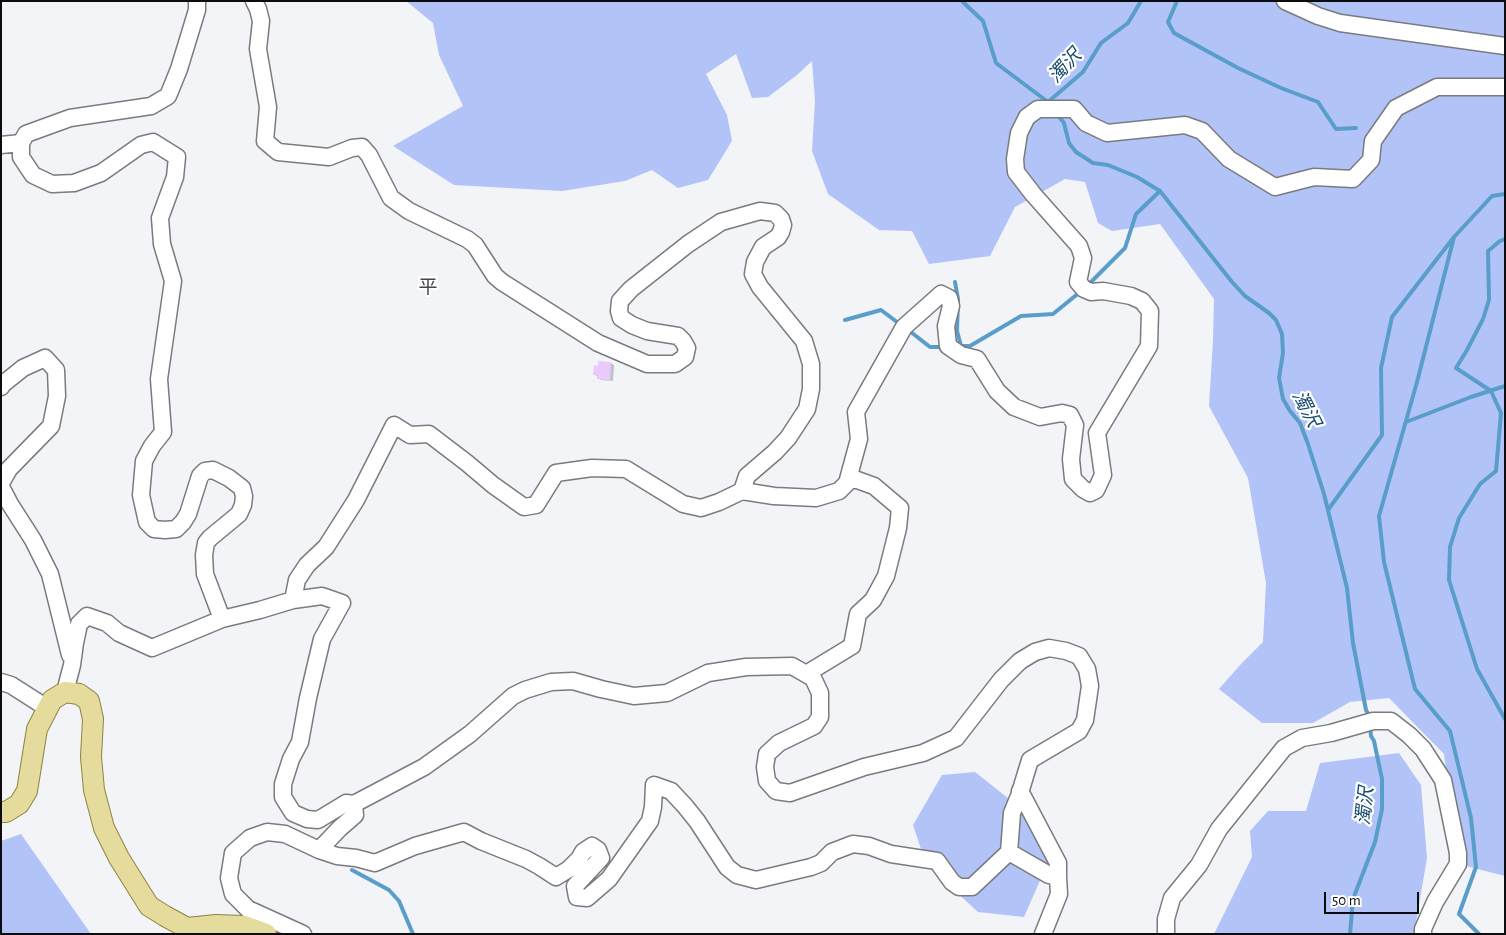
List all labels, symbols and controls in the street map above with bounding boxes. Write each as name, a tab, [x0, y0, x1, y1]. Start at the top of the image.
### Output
water label: 濁沢	[1044, 44, 1086, 88]
district label: 平	[419, 276, 437, 298]
water label: 濁沢	[1287, 387, 1325, 431]
water label: 濁沢	[1352, 786, 1378, 826]
scale bar	[1326, 882, 1421, 914]
text: 50 m	[1332, 893, 1361, 908]

